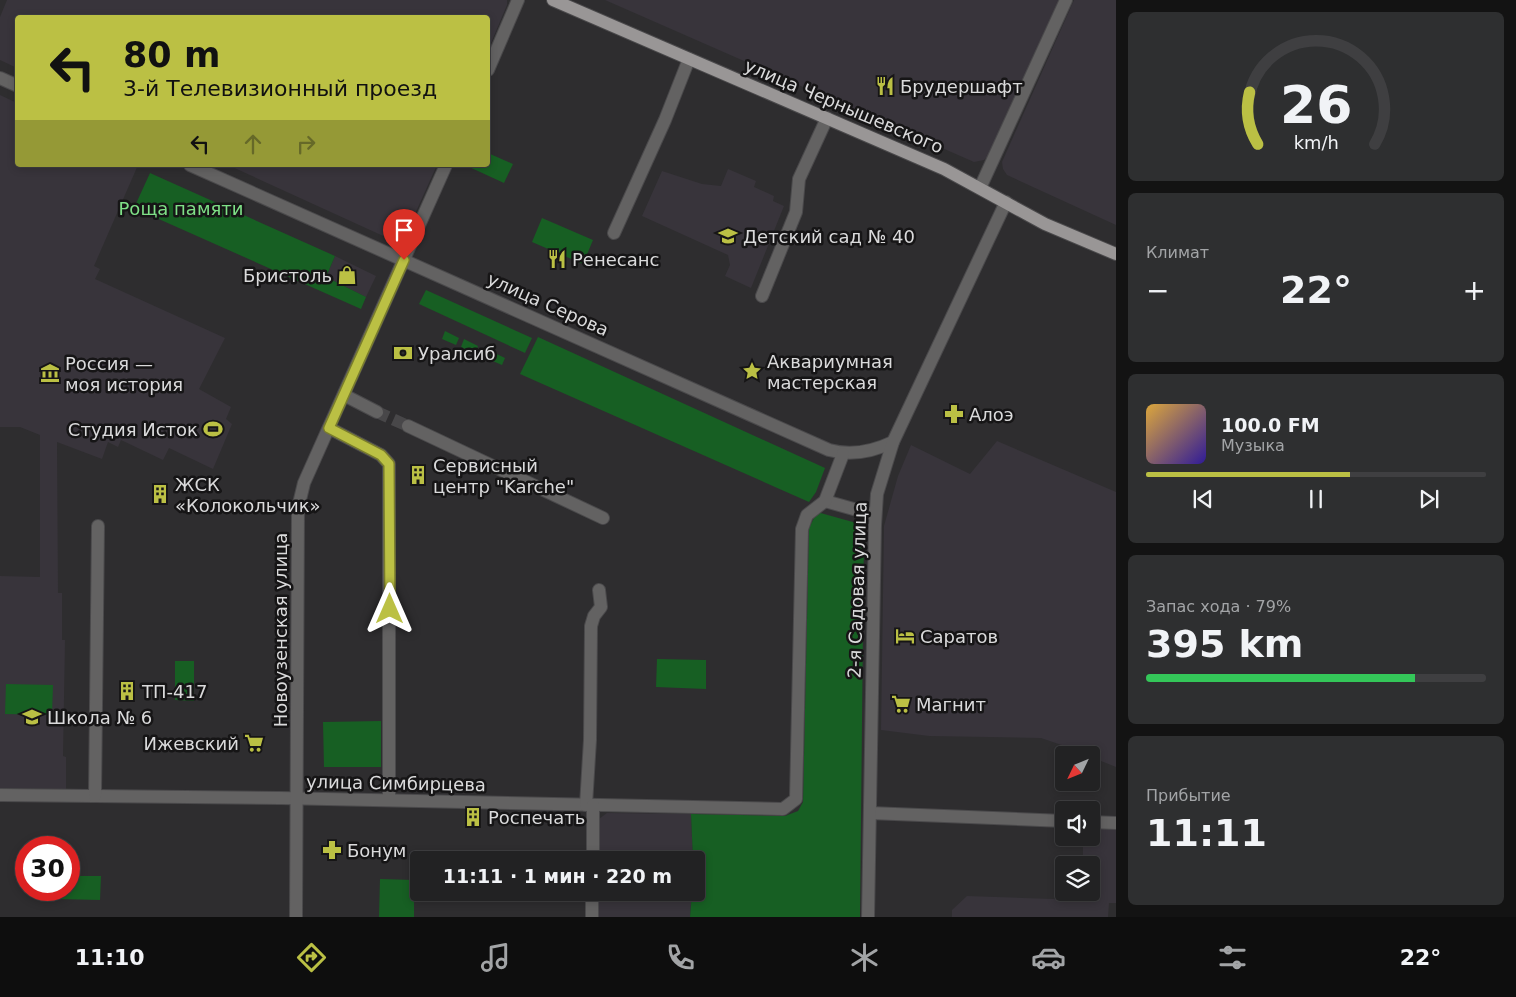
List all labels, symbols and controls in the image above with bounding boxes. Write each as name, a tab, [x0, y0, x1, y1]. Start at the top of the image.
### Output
icon: left	[40, 35, 105, 100]
text: 80 m	[123, 35, 220, 75]
street label: улица Чернышевского	[741, 55, 947, 157]
restaurant icon: Брудершафт	[874, 75, 896, 97]
text: 26	[1280, 75, 1352, 135]
text: 3-й Телевизионный проезд	[123, 76, 437, 101]
place label: Брудершафт	[900, 76, 1023, 97]
icon: left	[186, 130, 214, 158]
icon: ahead	[239, 130, 267, 158]
icon: right	[292, 130, 320, 158]
text: km/h	[1293, 132, 1339, 153]
park label: Роща памяти	[119, 198, 243, 219]
pin	[383, 209, 425, 260]
icon: arrive	[390, 216, 418, 244]
school or university icon: Детский сад № 40	[717, 225, 739, 247]
place label: Детский сад № 40	[743, 226, 915, 247]
text: Климат	[1146, 243, 1209, 262]
restaurant icon: Ренесанс	[546, 248, 568, 270]
place label: Ренесанс	[572, 249, 659, 270]
shop icon: Бристоль	[336, 264, 358, 286]
place label: Бристоль	[243, 265, 332, 286]
street label: улица Серова	[484, 268, 612, 340]
text: 22°	[1280, 268, 1352, 312]
text: −	[1146, 274, 1169, 307]
text: +	[1463, 274, 1486, 307]
bank icon: Уралсиб	[392, 342, 414, 364]
place label: Уралсиб	[418, 343, 496, 364]
place label: Аквариумная мастерская	[767, 351, 893, 393]
place label: Россия — моя история	[65, 353, 183, 395]
place icon: Аквариумная мастерская	[741, 360, 763, 382]
museum icon: Россия — моя история	[39, 362, 61, 384]
pharmacy icon: Алоэ	[943, 403, 965, 425]
place label: Алоэ	[969, 404, 1014, 425]
text: 100.0 FM	[1221, 414, 1320, 436]
sports icon: Студия Исток	[202, 418, 224, 440]
place label: Студия Исток	[68, 419, 198, 440]
text: Музыка	[1221, 436, 1285, 455]
place label: Сервисный центр "Karche"	[433, 455, 574, 497]
building icon: Сервисный центр "Karche"	[407, 464, 429, 486]
place label: ЖСК «Колокольчик»	[175, 474, 321, 516]
building icon: ЖСК «Колокольчик»	[149, 483, 171, 505]
icon: previous	[1189, 485, 1217, 513]
icon: pause	[1302, 485, 1330, 513]
icon: next	[1415, 485, 1443, 513]
street label: 2-я Садовая улица	[843, 501, 871, 679]
street label: Новоузенская улица	[270, 533, 291, 727]
position arrow	[363, 582, 415, 634]
text: Запас хода · 79%	[1146, 597, 1291, 616]
text: 395 km	[1146, 622, 1303, 666]
hotel icon: Саратов	[894, 625, 916, 647]
place label: Саратов	[920, 626, 998, 647]
building icon: ТП-417	[116, 680, 138, 702]
place label: ТП-417	[141, 681, 207, 702]
supermarket icon: Магнит	[890, 693, 912, 715]
place label: Магнит	[916, 694, 986, 715]
school or university icon: Школа № 6	[21, 706, 43, 728]
place label: Школа № 6	[47, 707, 152, 728]
supermarket icon: Ижевский	[243, 732, 265, 754]
place label: Ижевский	[143, 733, 239, 754]
north arrow	[1055, 746, 1100, 791]
map controls	[1055, 746, 1100, 901]
street label: улица Симбирцева	[306, 771, 486, 795]
text: Прибытие	[1146, 786, 1231, 805]
button: sound	[1055, 801, 1100, 846]
building icon: Роспечать	[462, 806, 484, 828]
place label: Роспечать	[488, 807, 585, 828]
text: 11:11	[1146, 811, 1267, 855]
speed limit sign: 30	[15, 836, 80, 901]
pharmacy icon: Бонум	[321, 839, 343, 861]
place label: Бонум	[347, 840, 406, 861]
button: layers	[1055, 856, 1100, 901]
text: 11:11 · 1 мин · 220 m	[443, 865, 672, 887]
icon: directions	[294, 940, 329, 975]
icon: music	[478, 940, 513, 975]
icon: phone	[663, 940, 698, 975]
icon: climate	[847, 940, 882, 975]
icon: car	[1031, 940, 1066, 975]
icon: filters	[1215, 940, 1250, 975]
text: 11:10	[75, 945, 145, 970]
text: 22°	[1400, 945, 1441, 970]

